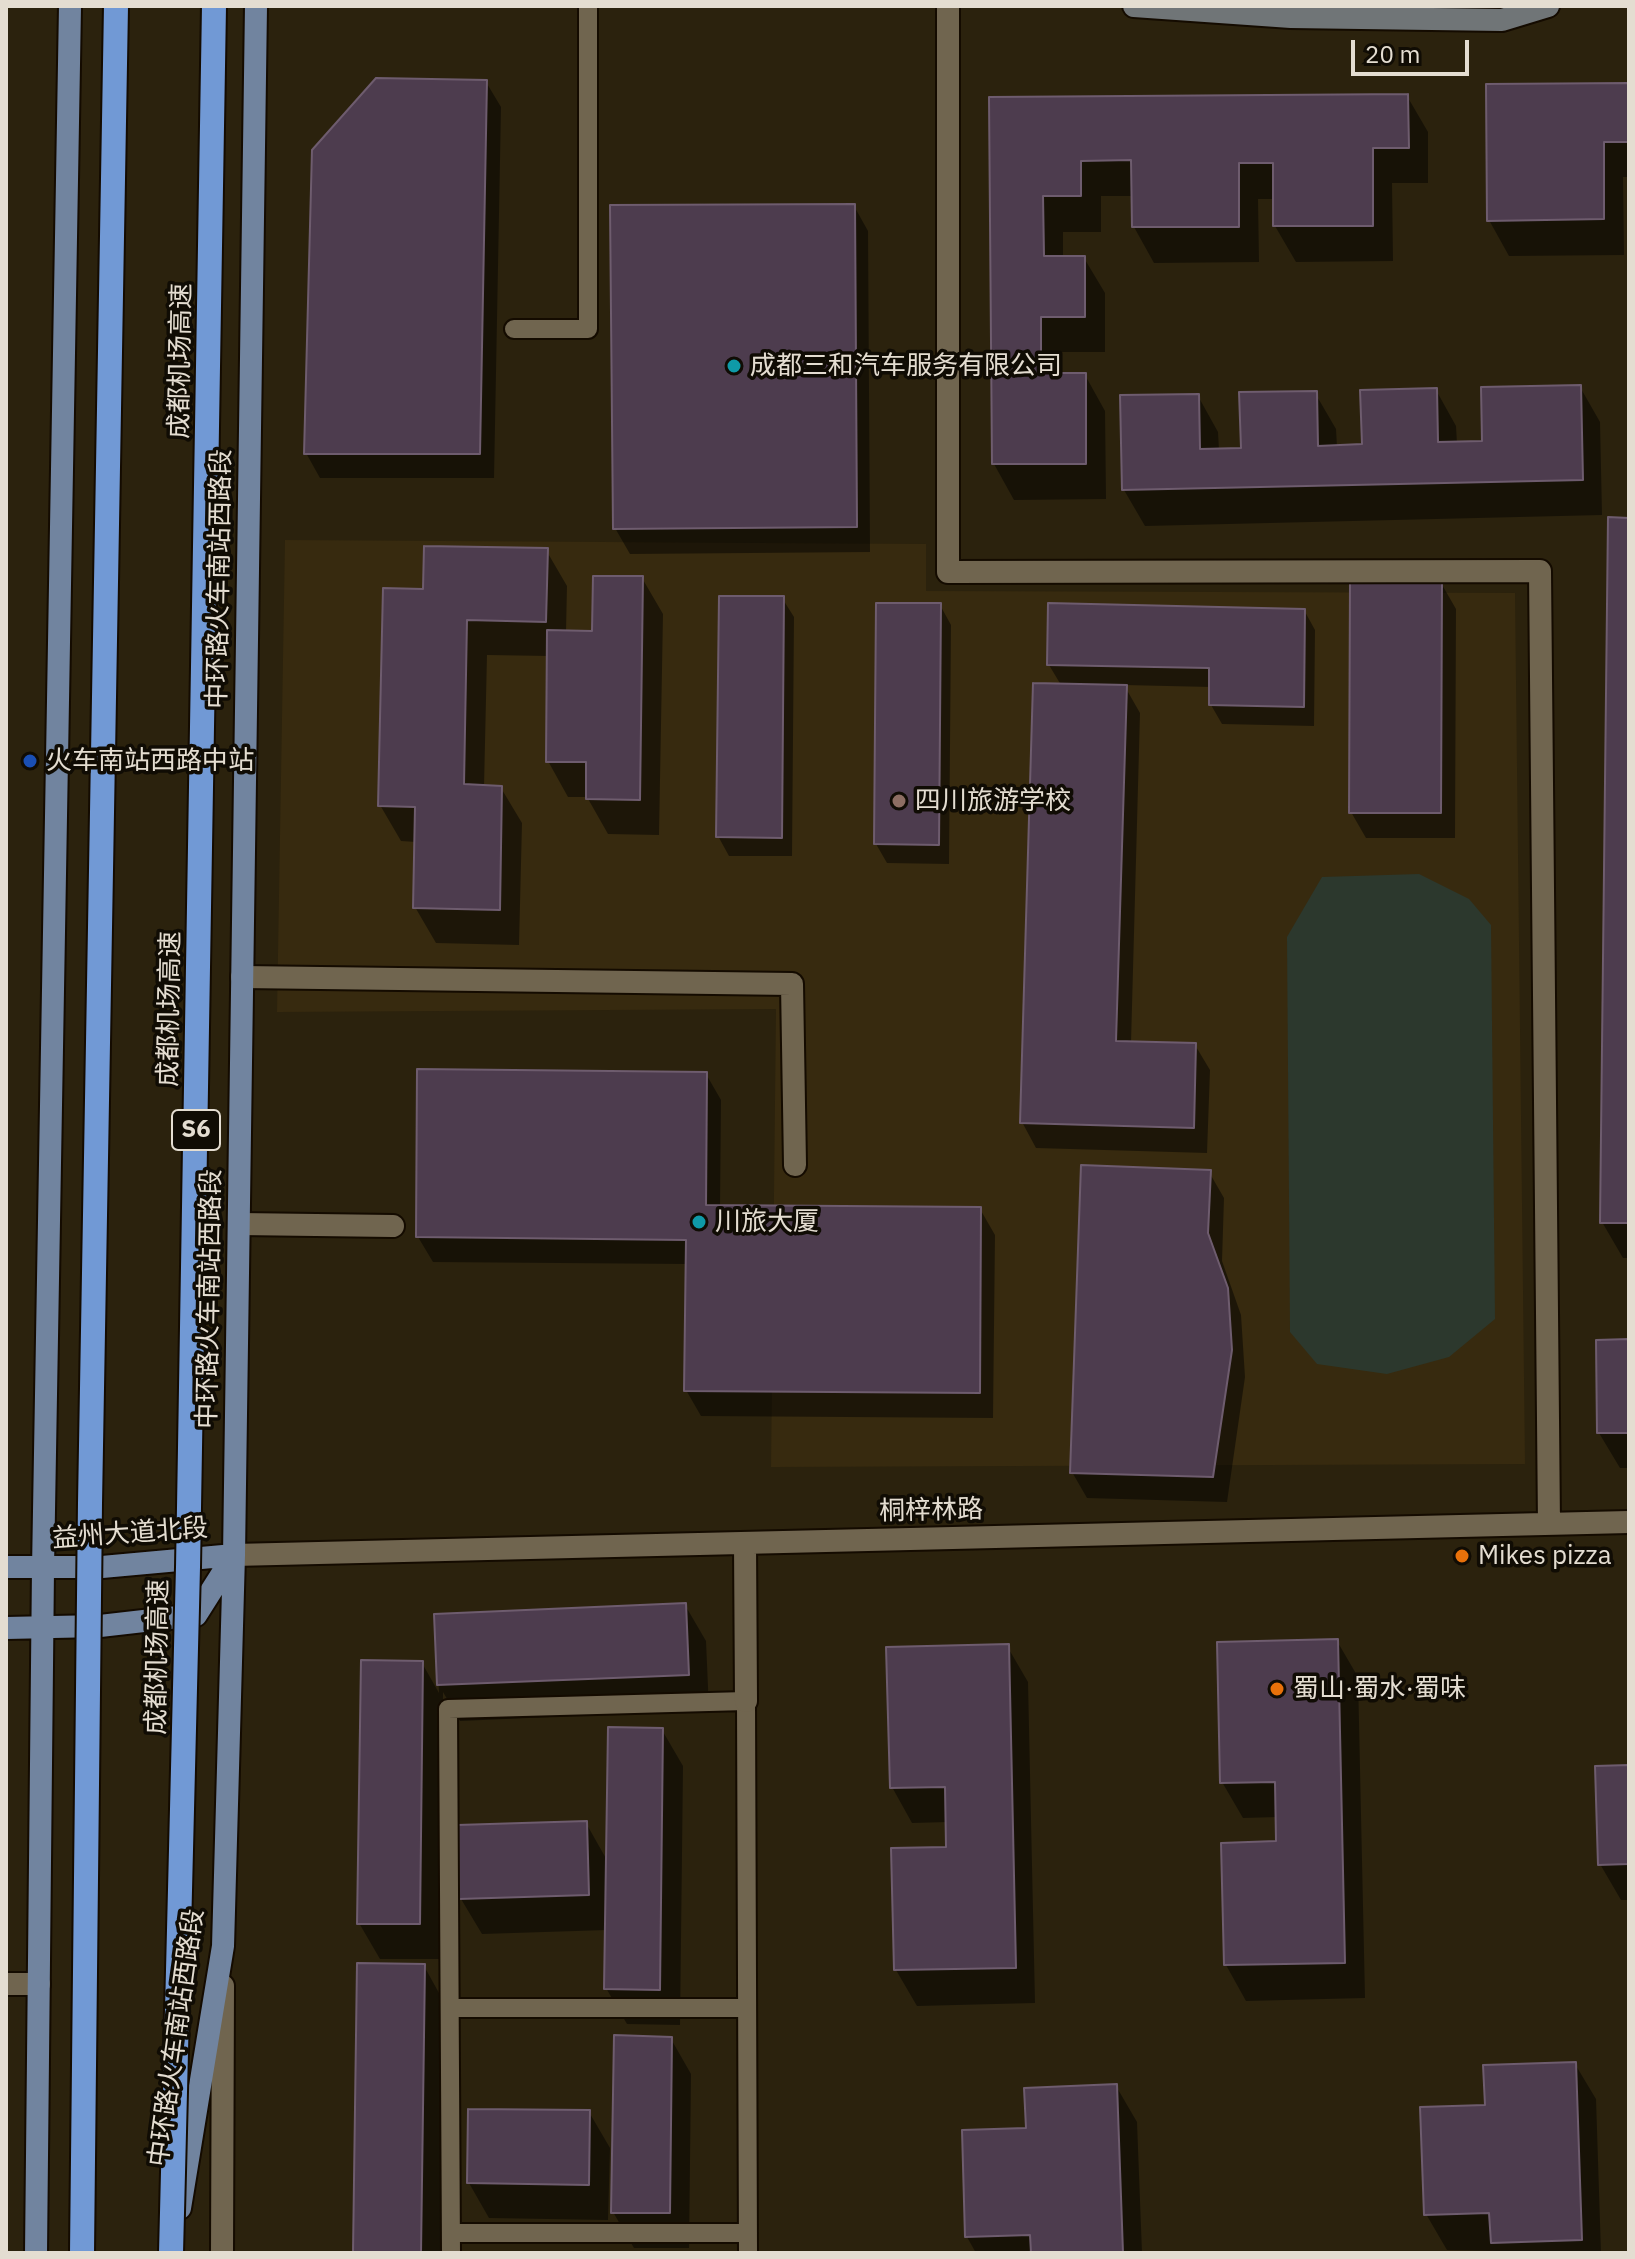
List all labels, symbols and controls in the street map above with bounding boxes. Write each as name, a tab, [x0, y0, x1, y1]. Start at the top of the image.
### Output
scale bar	[1355, 24, 1473, 74]
text: 20 m	[1365, 38, 1420, 70]
street label: 成都机场高速	[164, 283, 198, 439]
place label: 成都三和汽车服务有限公司	[750, 350, 1062, 382]
marker: 成都三和汽车服务有限公司	[725, 357, 743, 375]
street label: 中环路火车南站西路段	[202, 449, 238, 709]
place label: 火车南站西路中站	[46, 745, 254, 777]
marker: 火车南站西路中站	[21, 752, 39, 770]
place label: 四川旅游学校	[915, 785, 1071, 817]
marker: 四川旅游学校	[890, 792, 908, 810]
street label: 成都机场高速	[153, 931, 187, 1087]
road number: S6	[172, 1110, 220, 1150]
street label: 中环路火车南站西路段	[192, 1169, 228, 1429]
place label: 川旅大厦	[715, 1206, 819, 1238]
marker: 川旅大厦	[690, 1213, 708, 1231]
street label: 桐梓林路	[879, 1494, 983, 1528]
street label: 益州大道北段	[51, 1513, 209, 1555]
place label: Mikes pizza	[1478, 1540, 1612, 1572]
marker: Mikes pizza	[1453, 1547, 1471, 1565]
street label: 成都机场高速	[141, 1579, 175, 1735]
place label: 蜀山·蜀水·蜀味	[1293, 1673, 1466, 1705]
marker: 蜀山·蜀水·蜀味	[1268, 1680, 1286, 1698]
street label: 中环路火车南站西路段	[143, 1907, 211, 2169]

